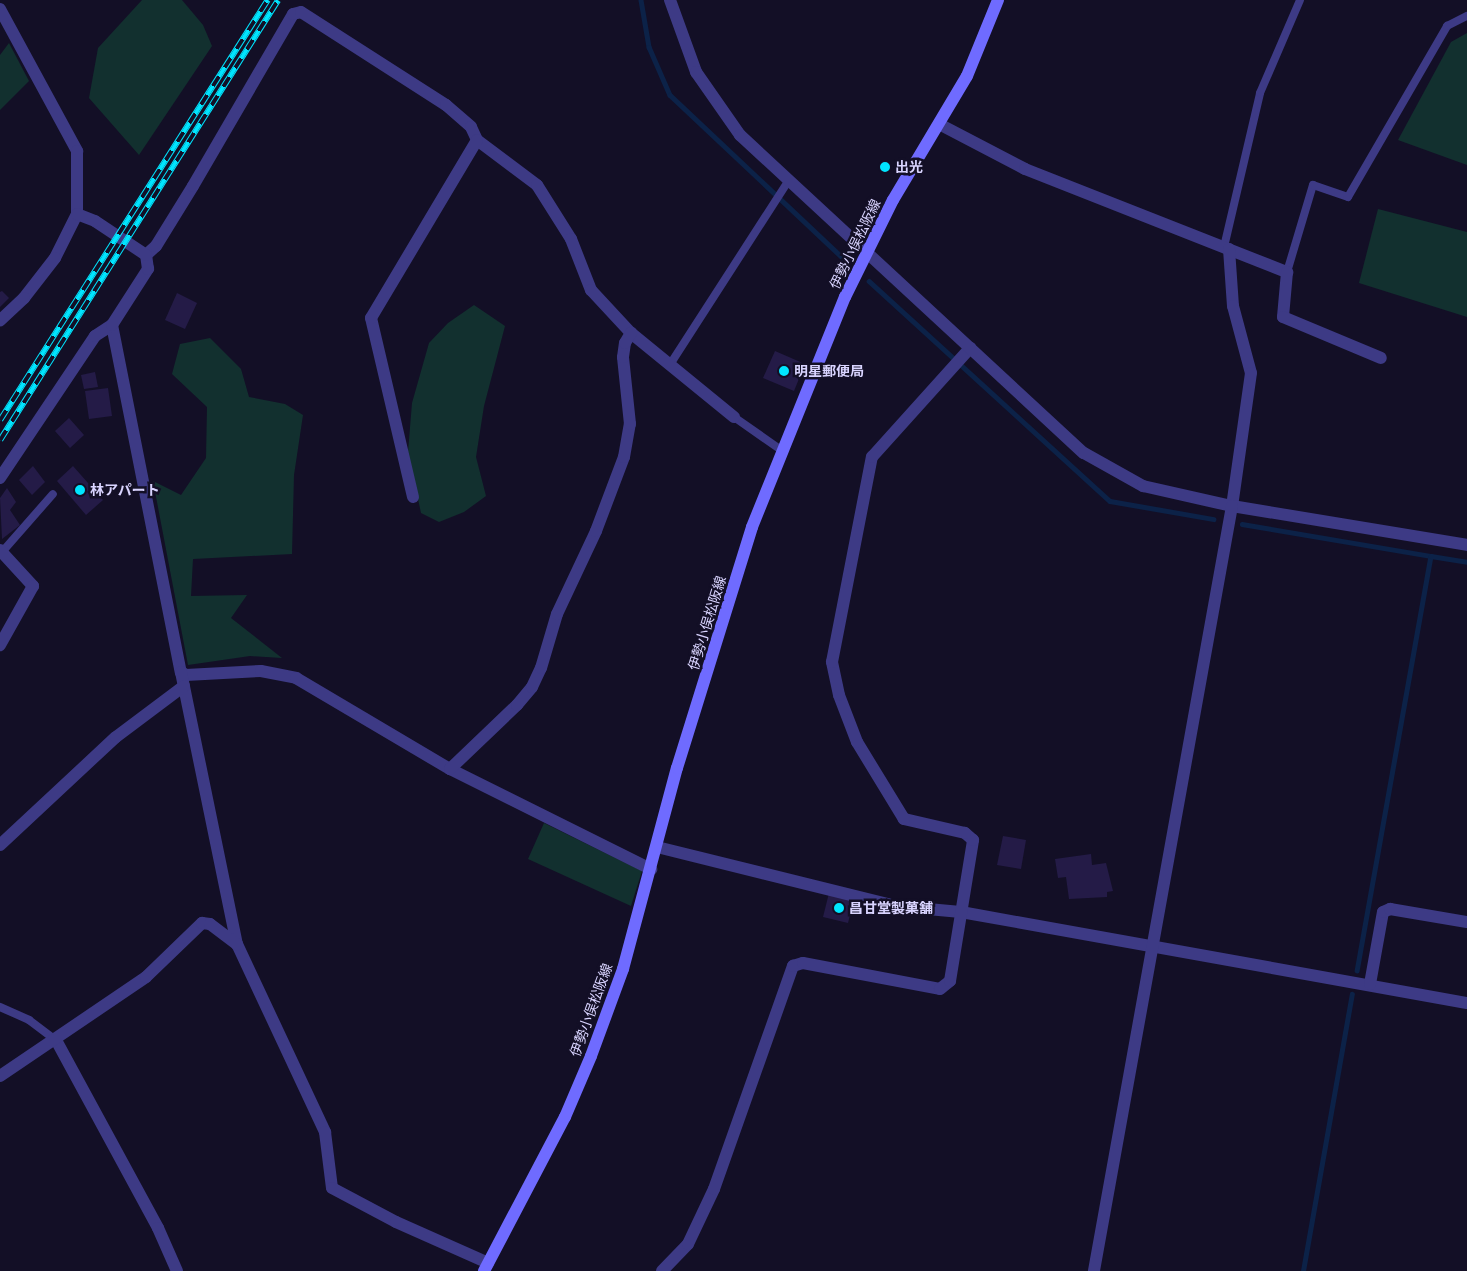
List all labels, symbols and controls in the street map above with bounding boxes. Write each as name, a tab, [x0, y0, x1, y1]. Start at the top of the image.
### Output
place label: 出光	[895, 159, 923, 175]
marker: 出光	[879, 161, 891, 173]
street label: 伊勢小俣松阪線	[826, 196, 884, 292]
place label: 明星郵便局	[794, 363, 864, 379]
marker: 明星郵便局	[778, 365, 790, 377]
place label: 林アパート	[90, 482, 160, 498]
marker: 林アパート	[74, 484, 86, 496]
street label: 伊勢小俣松阪線	[685, 574, 729, 672]
place label: 昌甘堂製菓舗	[849, 900, 933, 916]
marker: 昌甘堂製菓舗	[833, 902, 845, 914]
street label: 伊勢小俣松阪線	[566, 961, 616, 1059]

